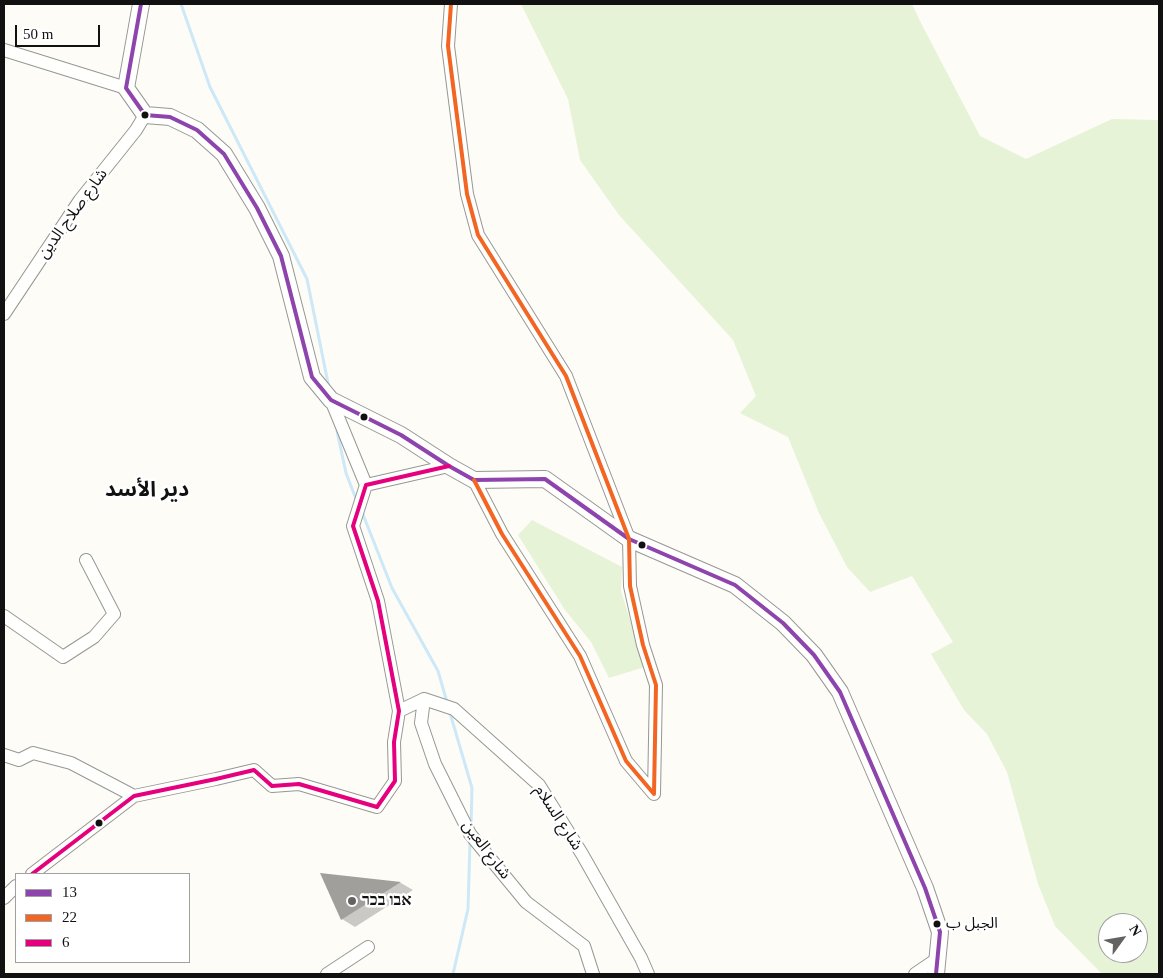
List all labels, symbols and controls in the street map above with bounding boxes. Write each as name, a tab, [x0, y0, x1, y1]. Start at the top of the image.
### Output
scale bar	[18, 15, 102, 47]
text: 50 m	[23, 26, 53, 42]
unlabelled marker	[140, 110, 150, 120]
street label: شارع صلاح الدين	[34, 165, 112, 263]
unlabelled marker	[359, 412, 369, 422]
district label: دير الأسد	[105, 478, 189, 504]
unlabelled marker	[637, 540, 647, 550]
street label: شارع السلام	[530, 782, 586, 854]
street label: شارع العين	[458, 817, 514, 883]
unlabelled marker	[94, 818, 104, 828]
legend	[15, 873, 190, 963]
text: 13	[62, 884, 77, 900]
place label: אבו בכר	[362, 891, 411, 911]
marker: אבו בכר	[346, 895, 358, 907]
text: 22	[62, 909, 77, 925]
north arrow	[1098, 913, 1148, 963]
place label: الجبل ب	[946, 915, 998, 933]
marker: الجبل ب	[932, 919, 942, 929]
text: N	[1126, 922, 1144, 939]
text: 6	[62, 934, 70, 950]

